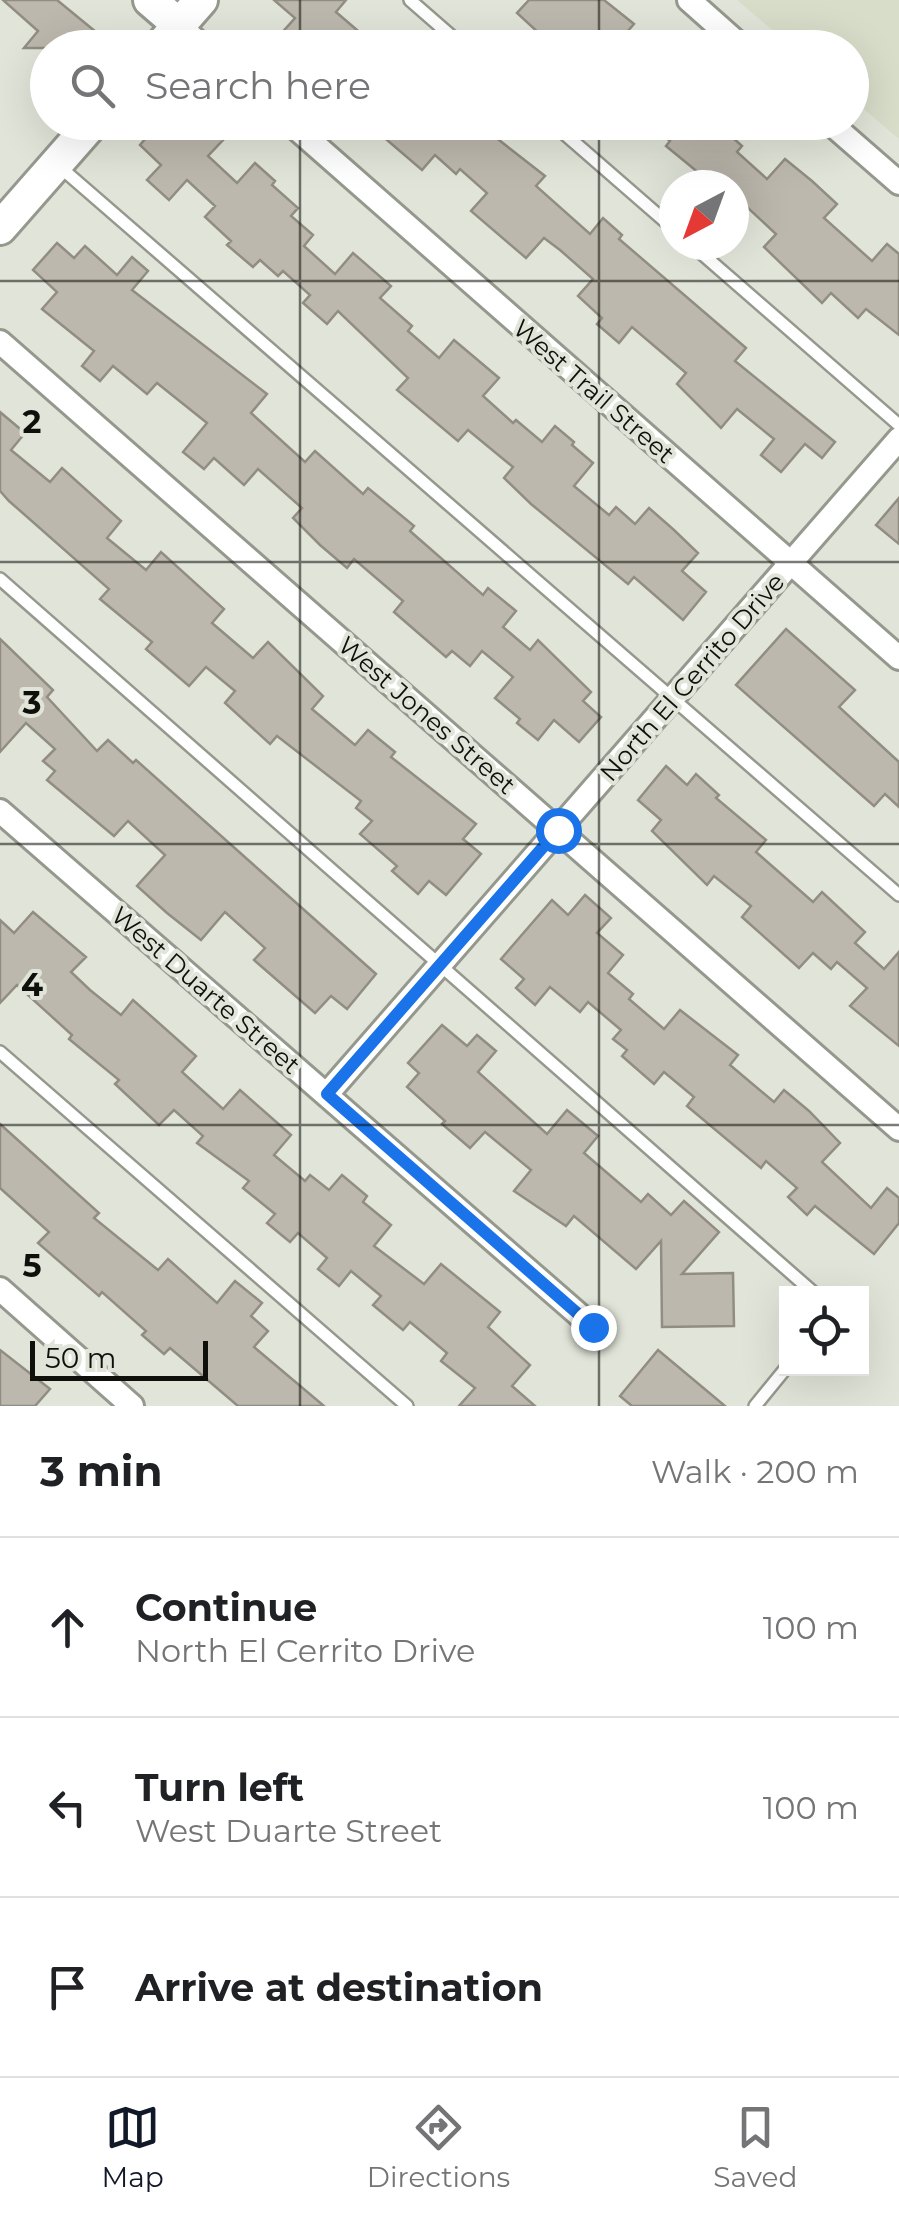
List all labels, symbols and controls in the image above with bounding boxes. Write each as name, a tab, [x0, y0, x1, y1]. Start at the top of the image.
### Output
search box	[30, 30, 869, 140]
icon: search	[65, 58, 120, 113]
text: Search here	[145, 62, 371, 109]
north arrow	[659, 170, 749, 260]
street label: West Trail Street	[507, 313, 681, 469]
text: 2	[23, 402, 41, 441]
street label: North El Cerrito Drive	[593, 567, 791, 787]
street label: West Jones Street	[332, 630, 522, 800]
text: 3	[22, 683, 41, 722]
route start	[536, 808, 582, 854]
street label: West Duarte Street	[106, 900, 306, 1080]
text: 4	[21, 965, 43, 1004]
text: 5	[22, 1246, 42, 1285]
map controls	[779, 1286, 869, 1376]
button: locate	[779, 1286, 869, 1376]
route end	[571, 1305, 617, 1351]
scale bar	[30, 1336, 208, 1380]
text: 50 m	[45, 1341, 116, 1375]
text: 3 min	[40, 1445, 162, 1497]
text: Walk · 200 m	[651, 1452, 859, 1491]
text: Continue	[135, 1584, 317, 1631]
icon: ahead	[40, 1600, 95, 1655]
text: 100 m	[763, 1608, 859, 1647]
text: North El Cerrito Drive	[135, 1631, 475, 1670]
text: Turn left	[135, 1764, 304, 1811]
icon: left	[40, 1780, 95, 1835]
text: 100 m	[763, 1788, 859, 1827]
text: West Duarte Street	[135, 1811, 442, 1850]
icon: arrive	[40, 1960, 95, 2015]
text: Arrive at destination	[135, 1964, 543, 2011]
tab: Map	[102, 2100, 164, 2194]
tab: Directions	[367, 2100, 510, 2194]
tab: Saved	[713, 2100, 797, 2194]

